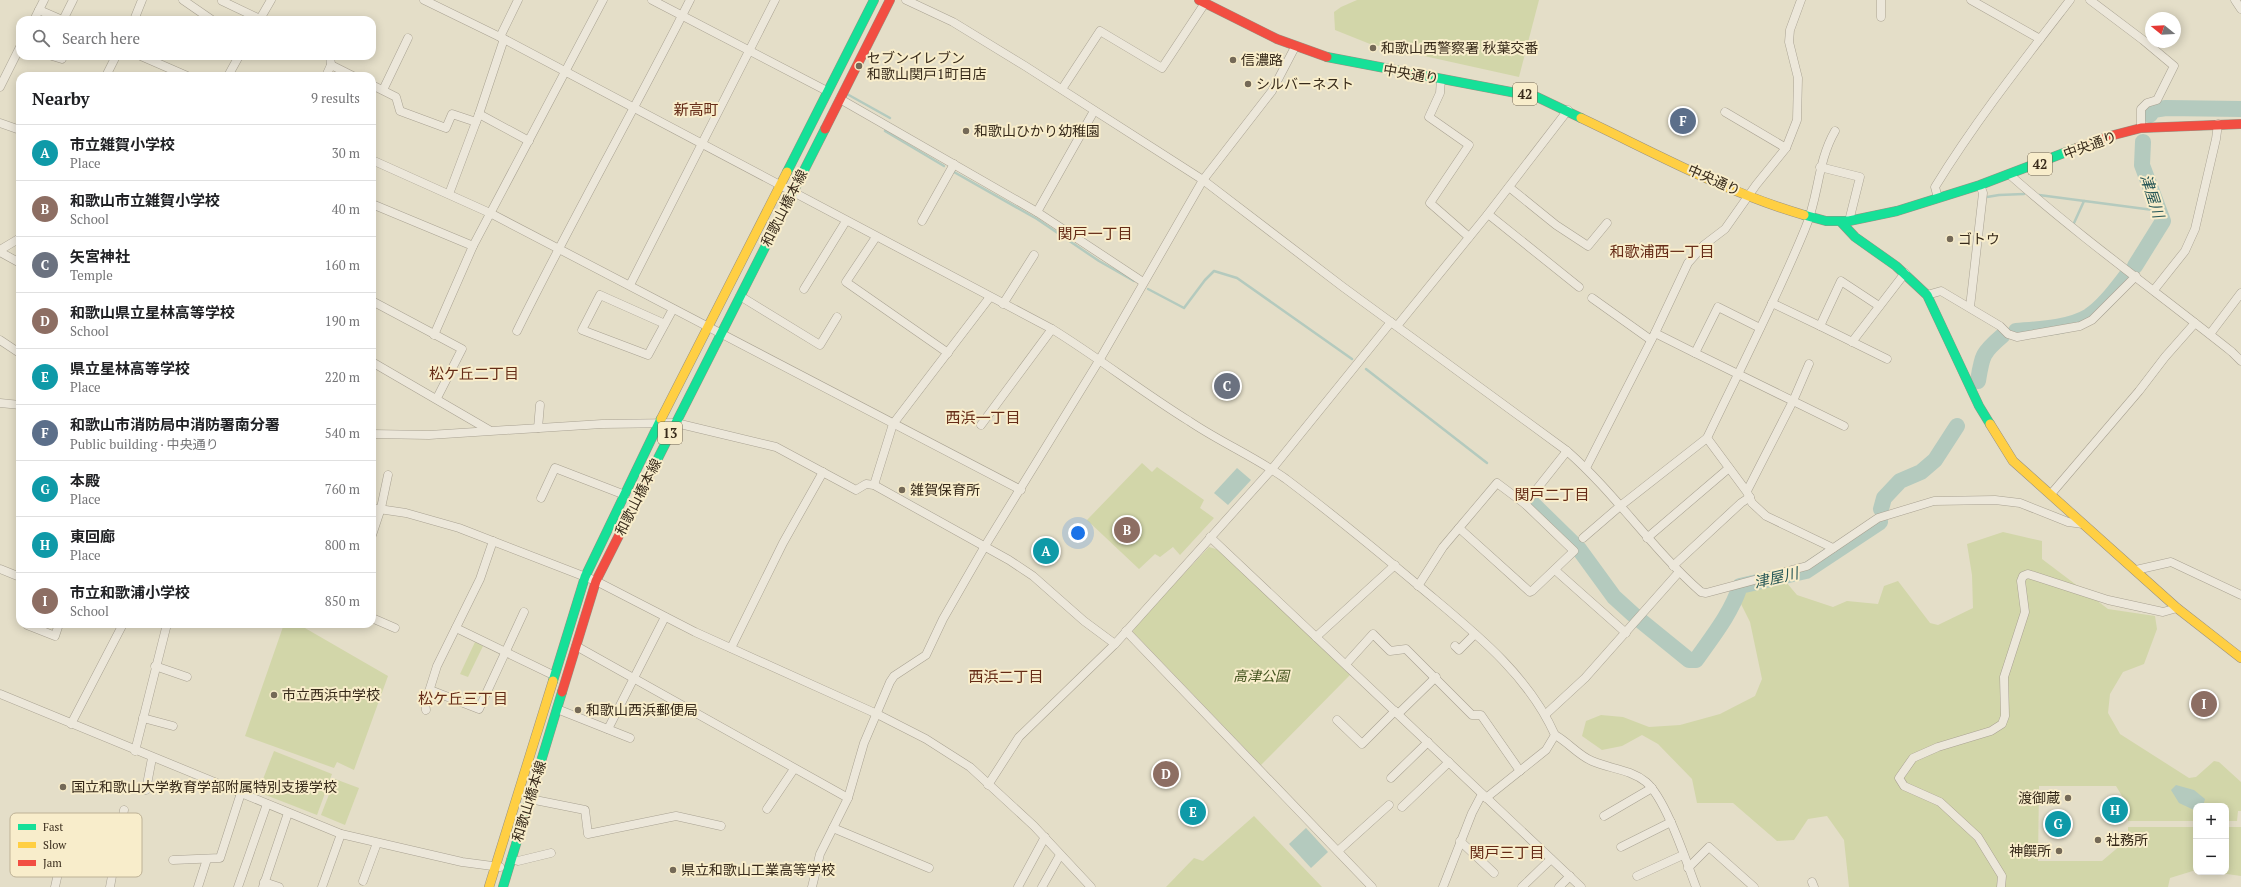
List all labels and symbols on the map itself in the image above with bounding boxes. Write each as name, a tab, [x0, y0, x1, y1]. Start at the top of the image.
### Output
north arrow	[2145, 12, 2181, 48]
place label: 和歌山西警察署 秋葉交番	[1381, 38, 1538, 57]
marker: 和歌山西警察署 秋葉交番	[1368, 43, 1378, 53]
place label: セブンイレブン 和歌山関戸1町目店	[867, 48, 986, 83]
place label: 信濃路	[1241, 50, 1283, 69]
marker: 信濃路	[1228, 55, 1238, 65]
street label: 中央通り	[1382, 59, 1440, 88]
marker: セブンイレブン 和歌山関戸1町目店	[854, 61, 864, 71]
place label: シルバーネスト	[1256, 74, 1354, 93]
marker: シルバーネスト	[1243, 79, 1253, 89]
road number: 42	[1513, 83, 1537, 105]
district label: 新高町	[673, 99, 719, 119]
pin: F	[1670, 106, 1696, 136]
place label: 和歌山ひかり幼稚園	[974, 121, 1100, 140]
marker: 和歌山ひかり幼稚園	[961, 126, 971, 136]
street label: 中央通り	[2060, 126, 2119, 163]
road number: 42	[2028, 153, 2052, 175]
street label: 中央通り	[1685, 159, 1744, 200]
street label: 和歌山橋本線	[756, 166, 811, 250]
water label: 津屋川	[2136, 171, 2170, 222]
district label: 関戸一丁目	[1057, 223, 1133, 243]
place label: ゴトウ	[1958, 229, 2000, 248]
marker: ゴトウ	[1945, 234, 1955, 244]
district label: 和歌浦西一丁目	[1609, 241, 1715, 261]
district label: 松ケ丘二丁目	[429, 363, 519, 383]
pin: C	[1214, 371, 1240, 401]
district label: 西浜一丁目	[945, 407, 1021, 427]
road number: 13	[658, 422, 682, 444]
street label: 和歌山橋本線	[610, 455, 665, 539]
place label: 雑賀保育所	[910, 480, 980, 499]
district label: 関戸二丁目	[1514, 484, 1590, 504]
marker: 雑賀保育所	[897, 485, 907, 495]
pin: B	[1114, 515, 1140, 545]
your location	[1068, 523, 1088, 543]
pin: A	[1033, 536, 1059, 566]
water label: 津屋川	[1752, 562, 1802, 592]
district label: 西浜二丁目	[968, 666, 1044, 686]
park label: 高津公園	[1233, 666, 1291, 685]
place label: 市立西浜中学校	[282, 685, 380, 704]
district label: 松ケ丘三丁目	[418, 688, 508, 708]
pin: I	[2191, 689, 2217, 719]
marker: 市立西浜中学校	[269, 690, 279, 700]
place label: 和歌山西浜郵便局	[586, 700, 698, 719]
marker: 和歌山西浜郵便局	[573, 705, 583, 715]
street label: 和歌山橋本線	[507, 758, 550, 844]
pin: D	[1153, 759, 1179, 789]
place label: 国立和歌山大学教育学部附属特別支援学校	[71, 777, 337, 796]
marker: 国立和歌山大学教育学部附属特別支援学校	[58, 782, 68, 792]
place label: 渡御蔵	[2018, 788, 2060, 807]
marker: 渡御蔵	[2063, 793, 2073, 803]
pin: H	[2102, 795, 2128, 825]
pin: E	[1180, 797, 1206, 827]
pin: G	[2045, 809, 2071, 839]
legend	[10, 813, 142, 877]
text: Fast	[43, 820, 63, 834]
place label: 社務所	[2106, 830, 2148, 849]
marker: 社務所	[2093, 835, 2103, 845]
text: Slow	[43, 838, 67, 852]
place label: 神饌所	[2009, 841, 2051, 860]
district label: 関戸三丁目	[1469, 842, 1545, 862]
marker: 神饌所	[2054, 846, 2064, 856]
text: Jam	[43, 856, 62, 870]
place label: 県立和歌山工業高等学校	[681, 860, 835, 879]
marker: 県立和歌山工業高等学校	[668, 865, 678, 875]

